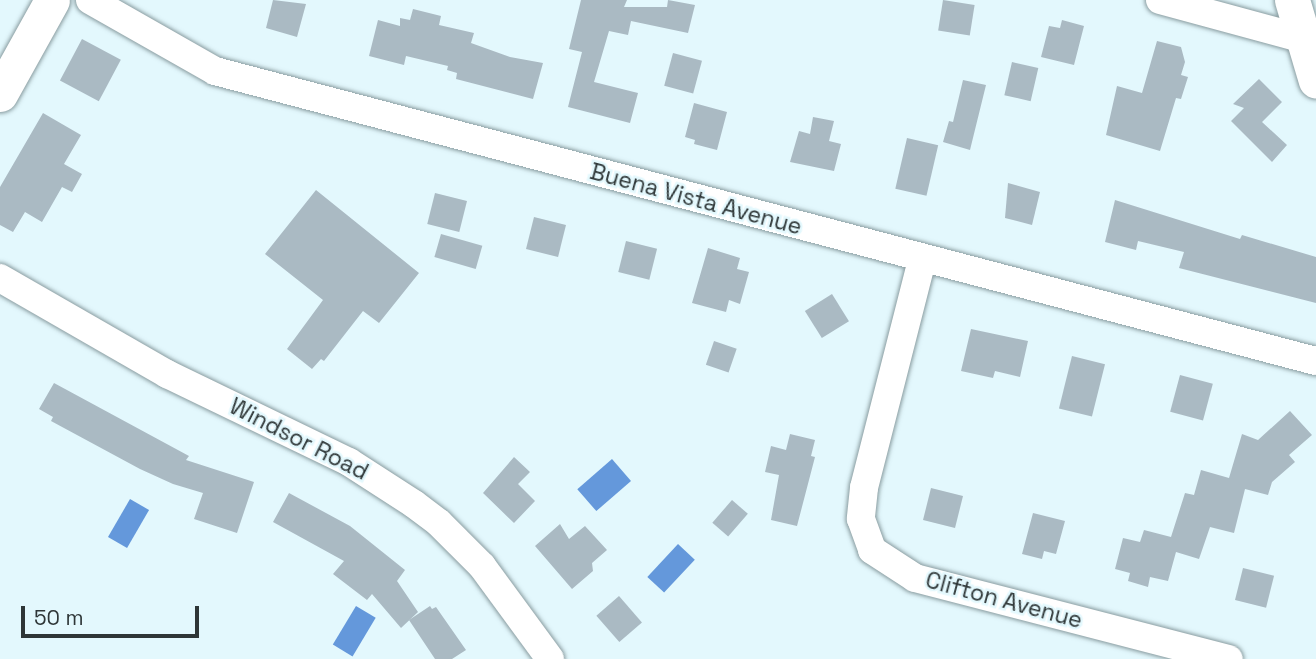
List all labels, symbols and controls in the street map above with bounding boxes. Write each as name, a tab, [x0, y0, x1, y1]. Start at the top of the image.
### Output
street label: Buena Vista Avenue	[587, 157, 805, 241]
street label: Windsor Road	[225, 392, 373, 486]
street label: Clifton Avenue	[922, 566, 1086, 634]
scale bar	[24, 592, 203, 636]
text: 50 m	[34, 604, 84, 631]

